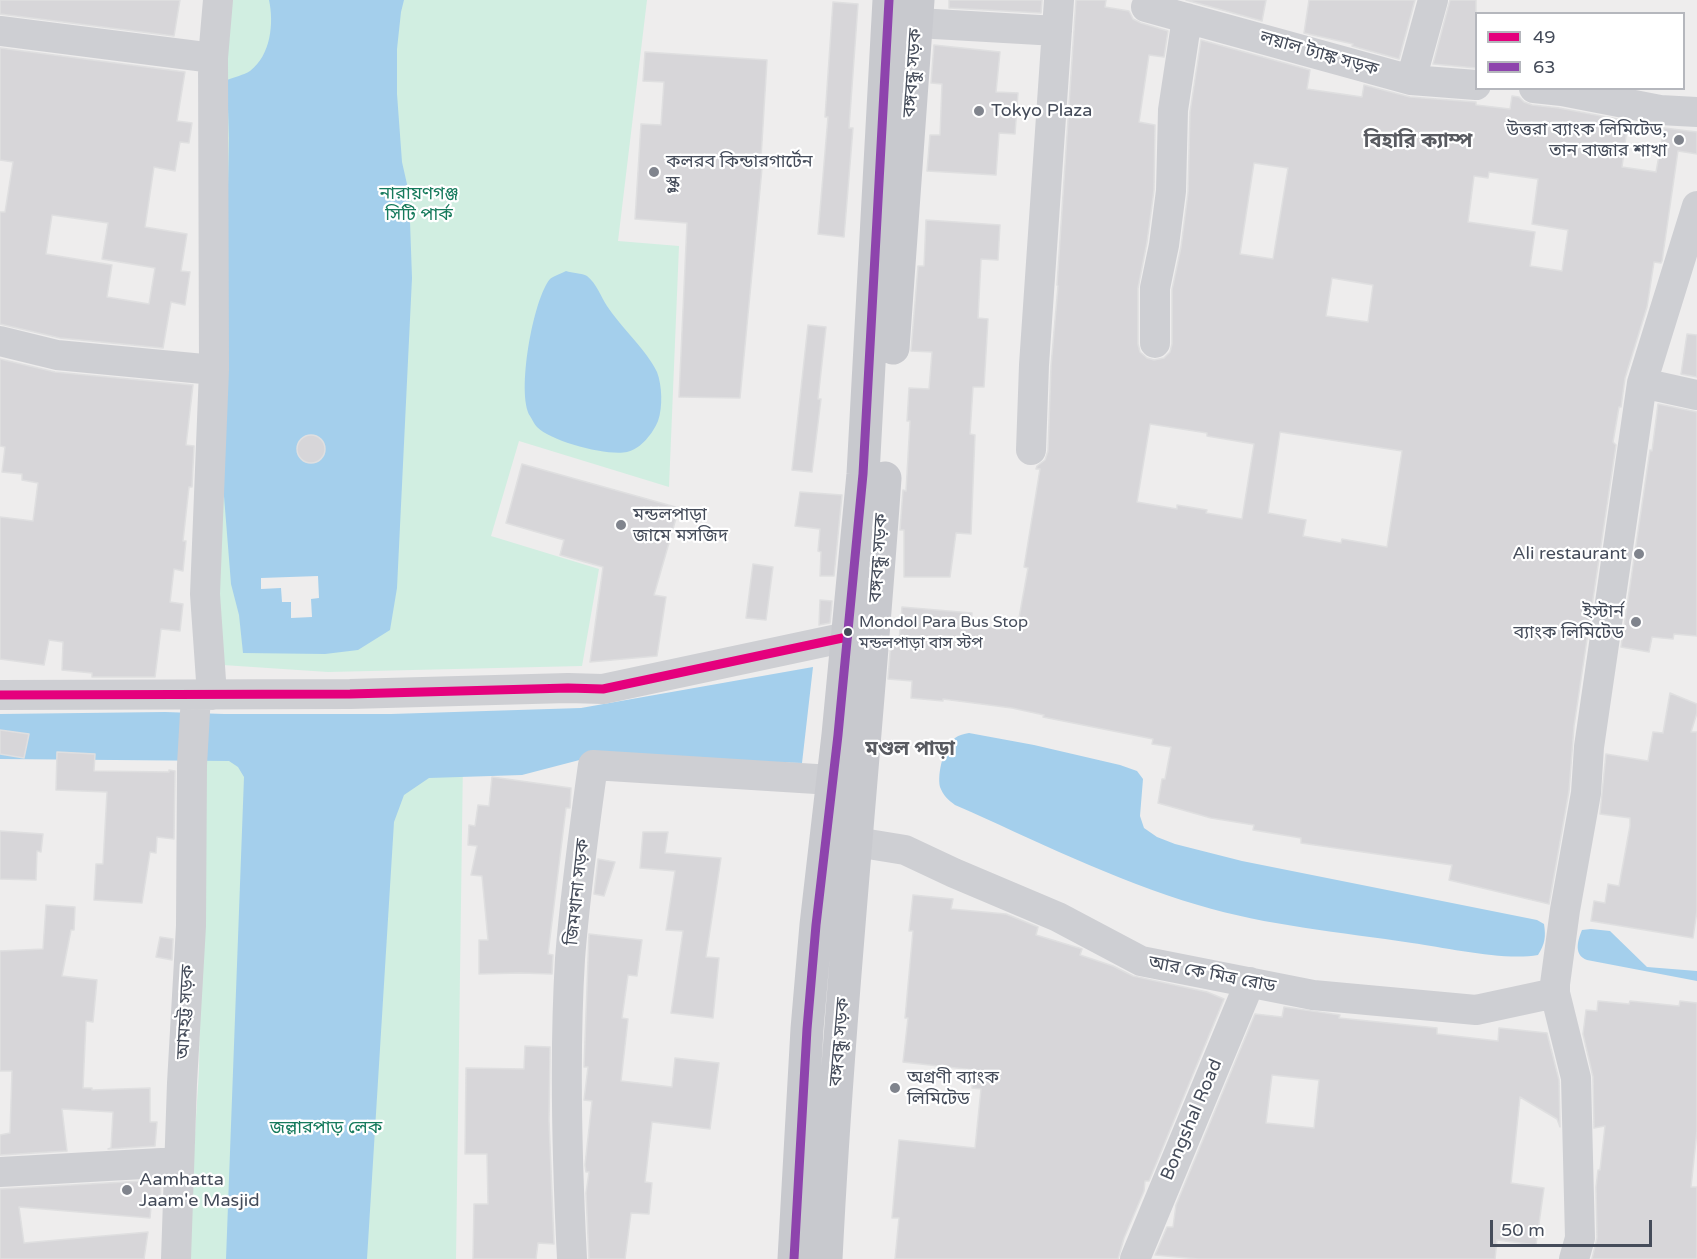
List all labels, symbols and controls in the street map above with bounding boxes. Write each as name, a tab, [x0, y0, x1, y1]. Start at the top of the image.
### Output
legend	[1475, 12, 1685, 90]
text: 49	[1533, 26, 1556, 48]
street label: লয়াল ট্যাঙ্ক সড়ক	[1257, 27, 1381, 81]
street label: বঙ্গবন্ধু সড়ক	[899, 28, 927, 118]
text: 63	[1533, 56, 1556, 78]
place label: Tokyo Plaza	[991, 100, 1092, 122]
marker: Tokyo Plaza	[972, 104, 986, 118]
place label: উত্তরা ব্যাংক লিমিটেড, তান বাজার শাখা	[1506, 119, 1667, 162]
district label: বিহারি ক্যাম্প	[1364, 130, 1472, 154]
marker: উত্তরা ব্যাংক লিমিটেড, তান বাজার শাখা	[1672, 133, 1686, 147]
place label: কলরব কিন্ডারগার্টেন স্কুল	[666, 151, 813, 194]
marker: কলরব কিন্ডারগার্টেন স্কুল	[647, 165, 661, 179]
park label: নারায়ণগঞ্জ সিটি পার্ক	[380, 183, 458, 226]
place label: মন্ডলপাড়া জামে মসজিদ	[633, 504, 728, 546]
street label: বঙ্গবন্ধু সড়ক	[865, 513, 893, 603]
marker: মন্ডলপাড়া জামে মসজিদ	[614, 518, 628, 532]
place label: Ali restaurant	[1512, 543, 1627, 565]
marker: Ali restaurant	[1632, 547, 1646, 561]
place label: ইস্টার্ন ব্যাংক লিমিটেড	[1514, 601, 1624, 644]
place label: Mondol Para Bus Stop মন্ডলপাড়া বাস স্টপ	[859, 613, 1028, 651]
marker: ইস্টার্ন ব্যাংক লিমিটেড	[1629, 615, 1643, 629]
marker: Mondol Para Bus Stop মন্ডলপাড়া বাস স্টপ	[842, 626, 854, 638]
district label: মণ্ডল পাড়া	[865, 738, 955, 762]
street label: জিমখানা সড়ক	[562, 838, 594, 946]
street label: আর কে মিত্র রোড	[1147, 952, 1277, 998]
street label: আমহট্ট সড়ক	[173, 964, 199, 1060]
street label: বঙ্গবন্ধু সড়ক	[825, 997, 855, 1087]
street label: Bongshal Road	[1157, 1056, 1227, 1184]
place label: অগ্রণী ব্যাংক লিমিটেড	[907, 1067, 999, 1110]
marker: অগ্রণী ব্যাংক লিমিটেড	[888, 1081, 902, 1095]
park label: জল্লারপাড় লেক	[270, 1117, 382, 1139]
place label: Aamhatta Jaam'e Masjid	[139, 1169, 260, 1212]
marker: Aamhatta Jaam'e Masjid	[120, 1183, 134, 1197]
scale bar	[1493, 1208, 1655, 1246]
text: 50 m	[1501, 1219, 1545, 1241]

